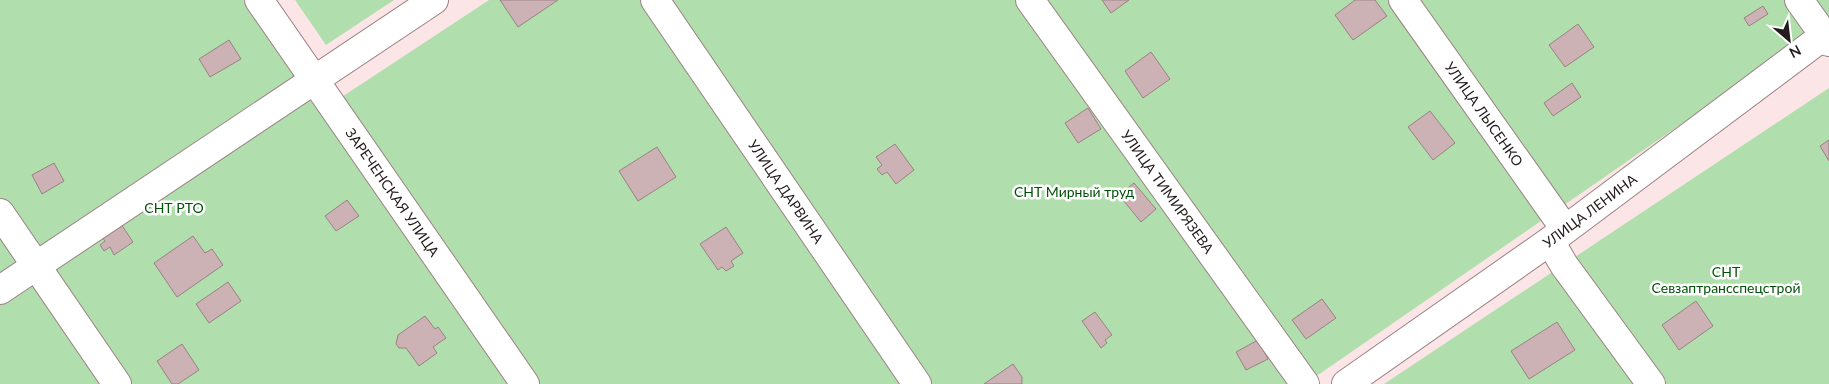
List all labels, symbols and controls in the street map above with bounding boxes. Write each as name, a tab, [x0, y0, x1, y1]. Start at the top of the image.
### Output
north arrow	[1764, 15, 1814, 65]
text: N	[1787, 42, 1804, 62]
street label: УЛИЦА ЛЫСЕНКО	[1442, 59, 1527, 169]
street label: ЗАРЕЧЕНСКАЯ УЛИЦА	[342, 125, 443, 260]
street label: УЛИЦА ТИМИРЯЗЕВА	[1118, 127, 1218, 257]
street label: УЛИЦА ДАРВИНА	[745, 136, 828, 247]
street label: УЛИЦА ЛЕНИНА	[1540, 170, 1640, 251]
park label: СНТ Мирный труд	[1014, 183, 1134, 200]
park label: СНТ РТО	[144, 199, 204, 216]
park label: СНТ Севзаптрансспецстрой	[1652, 263, 1800, 296]

